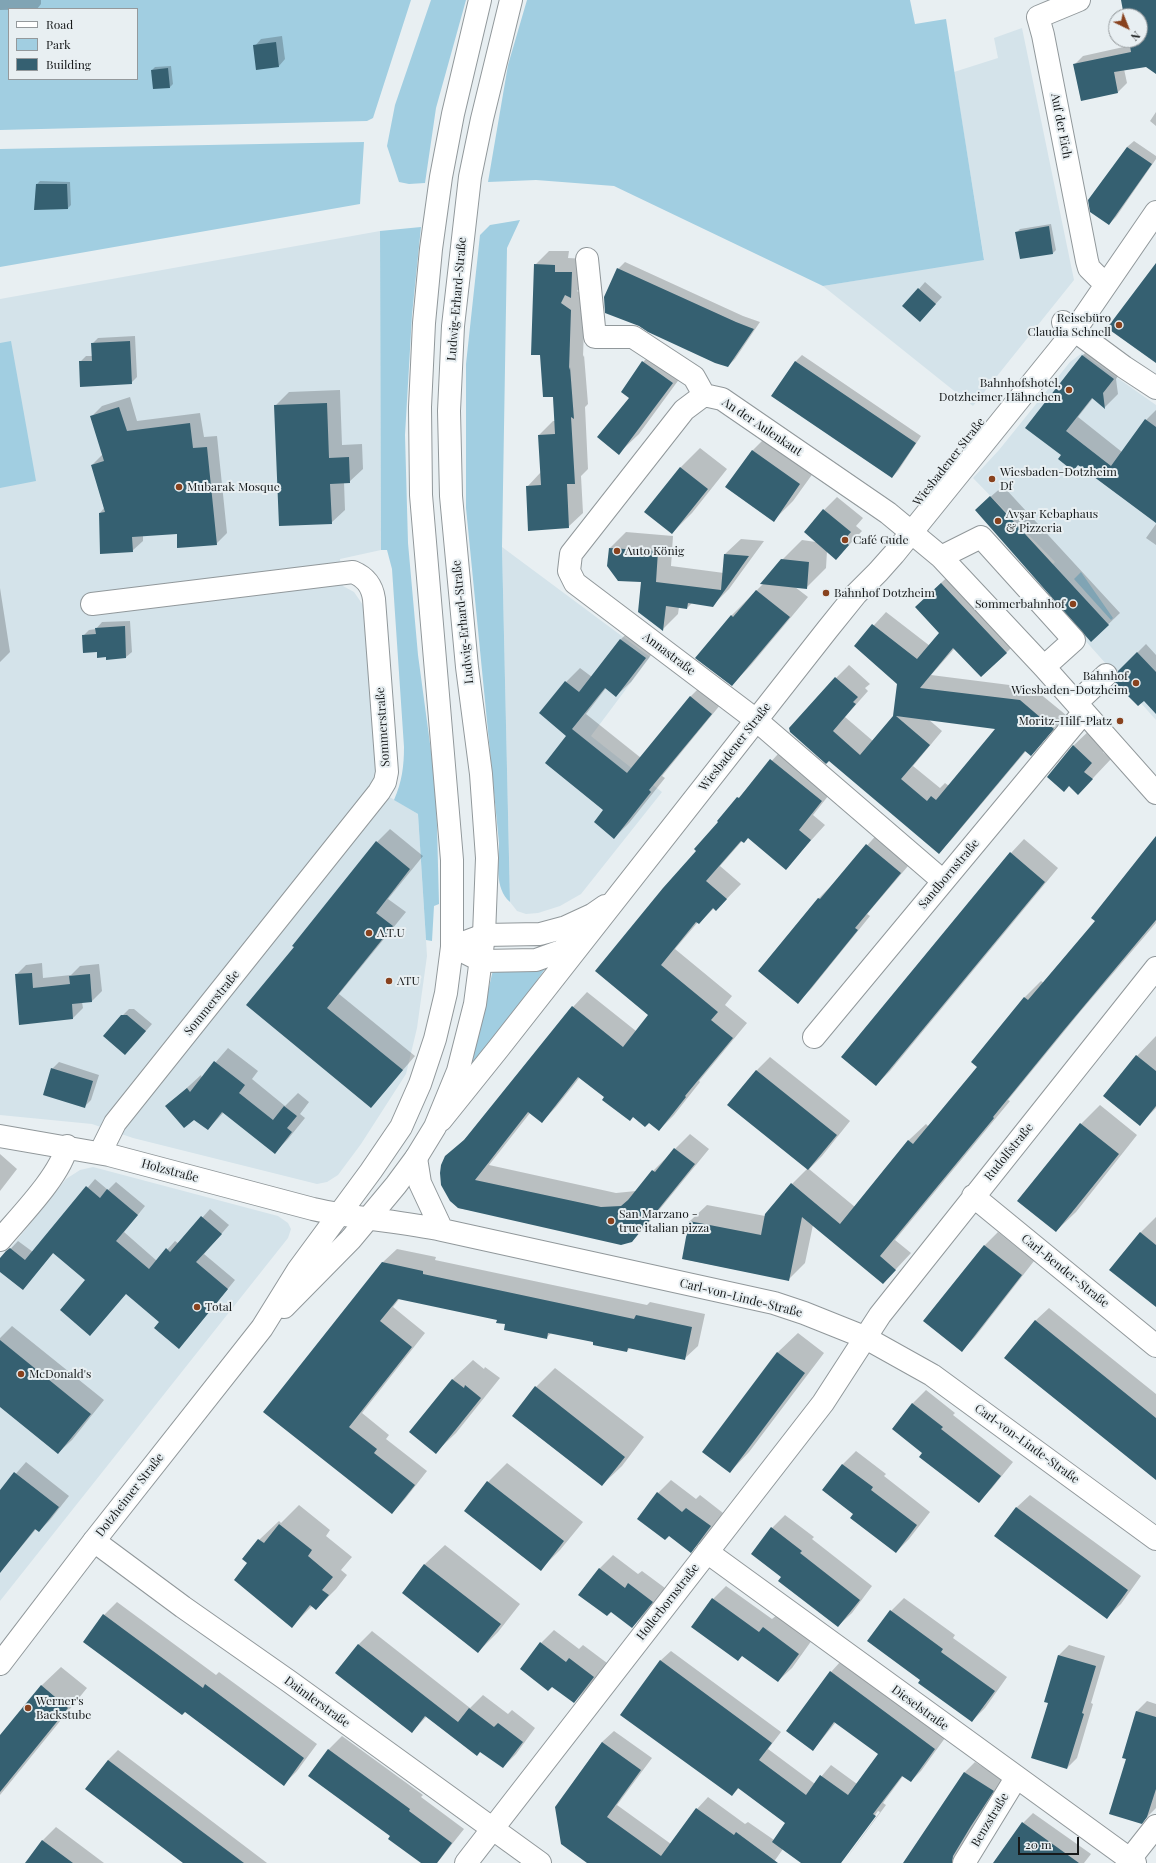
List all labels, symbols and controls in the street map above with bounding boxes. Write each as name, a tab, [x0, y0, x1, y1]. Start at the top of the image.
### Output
legend	[8, 8, 138, 80]
north arrow	[1108, 8, 1148, 48]
text: Road	[46, 16, 73, 32]
text: N	[1128, 28, 1144, 45]
text: Park	[46, 36, 71, 52]
text: Building	[46, 56, 91, 72]
street label: Auf der Eich	[1048, 92, 1074, 160]
street label: Ludwig-Erhard-Straße	[444, 236, 470, 362]
place label: Reisebüro Claudia Schnell	[1027, 311, 1111, 339]
marker: Reisebüro Claudia Schnell	[1114, 320, 1124, 330]
place label: Bahnhofshotel, Dotzheimer Hähnchen	[939, 376, 1061, 404]
marker: Bahnhofshotel, Dotzheimer Hähnchen	[1064, 385, 1074, 395]
street label: An der Aulenkaut	[719, 395, 805, 459]
street label: Wiesbadener Straße	[910, 415, 988, 509]
place label: Wiesbaden-Dotzheim Df	[1000, 465, 1117, 493]
marker: Wiesbaden-Dotzheim Df	[987, 474, 997, 484]
place label: Mubarak Mosque	[187, 480, 280, 494]
marker: Mubarak Mosque	[174, 482, 184, 492]
place label: Avşar Kebaphaus & Pizzeria	[1006, 507, 1098, 535]
marker: Avşar Kebaphaus & Pizzeria	[993, 516, 1003, 526]
place label: Café Gude	[853, 533, 909, 547]
marker: Café Gude	[840, 535, 850, 545]
place label: Auto König	[625, 544, 684, 558]
marker: Auto König	[612, 546, 622, 556]
street label: Ludwig-Erhard-Straße	[449, 559, 477, 685]
place label: Bahnhof Dotzheim	[834, 586, 935, 600]
marker: Bahnhof Dotzheim	[821, 588, 831, 598]
place label: Sommerbahnhof	[975, 597, 1065, 611]
marker: Sommerbahnhof	[1068, 599, 1078, 609]
street label: Annastraße	[640, 630, 698, 678]
place label: Bahnhof Wiesbaden-Dotzheim	[1011, 669, 1128, 697]
marker: Bahnhof Wiesbaden-Dotzheim	[1131, 678, 1141, 688]
street label: Sommerstraße	[373, 687, 393, 767]
street label: Wiesbadener Straße	[696, 700, 774, 794]
place label: Moritz-Hilf-Platz	[1019, 714, 1112, 728]
marker: Moritz-Hilf-Platz	[1115, 716, 1125, 726]
street label: Sandbornstraße	[916, 836, 982, 912]
place label: A.T.U	[377, 926, 405, 940]
marker: A.T.U	[364, 928, 374, 938]
street label: Sommerstraße	[181, 967, 243, 1039]
place label: ATU	[397, 974, 420, 988]
marker: ATU	[384, 976, 394, 986]
street label: Rudolfstraße	[982, 1120, 1036, 1184]
street label: Holzstraße	[140, 1156, 200, 1186]
place label: San Marzano - true italian pizza	[619, 1207, 709, 1235]
marker: San Marzano - true italian pizza	[606, 1216, 616, 1226]
street label: Carl-Bender-Straße	[1018, 1231, 1112, 1311]
street label: Carl-von-Linde-Straße	[678, 1276, 804, 1320]
place label: Total	[205, 1300, 232, 1314]
marker: Total	[192, 1302, 202, 1312]
place label: McDonald's	[29, 1367, 91, 1381]
marker: McDonald's	[16, 1369, 26, 1379]
street label: Carl-von-Linde-Straße	[972, 1401, 1082, 1487]
street label: Dotzheimer Straße	[93, 1450, 167, 1540]
street label: Hollerbornstraße	[634, 1561, 702, 1643]
street label: Daimlerstraße	[281, 1673, 353, 1731]
street label: Dieselstraße	[889, 1682, 951, 1734]
place label: Werner's Backstube	[36, 1694, 91, 1722]
marker: Werner's Backstube	[23, 1703, 33, 1713]
street label: Benzstraße	[968, 1790, 1012, 1850]
scale bar	[1020, 1829, 1081, 1855]
text: 20 m	[1025, 1836, 1052, 1852]

